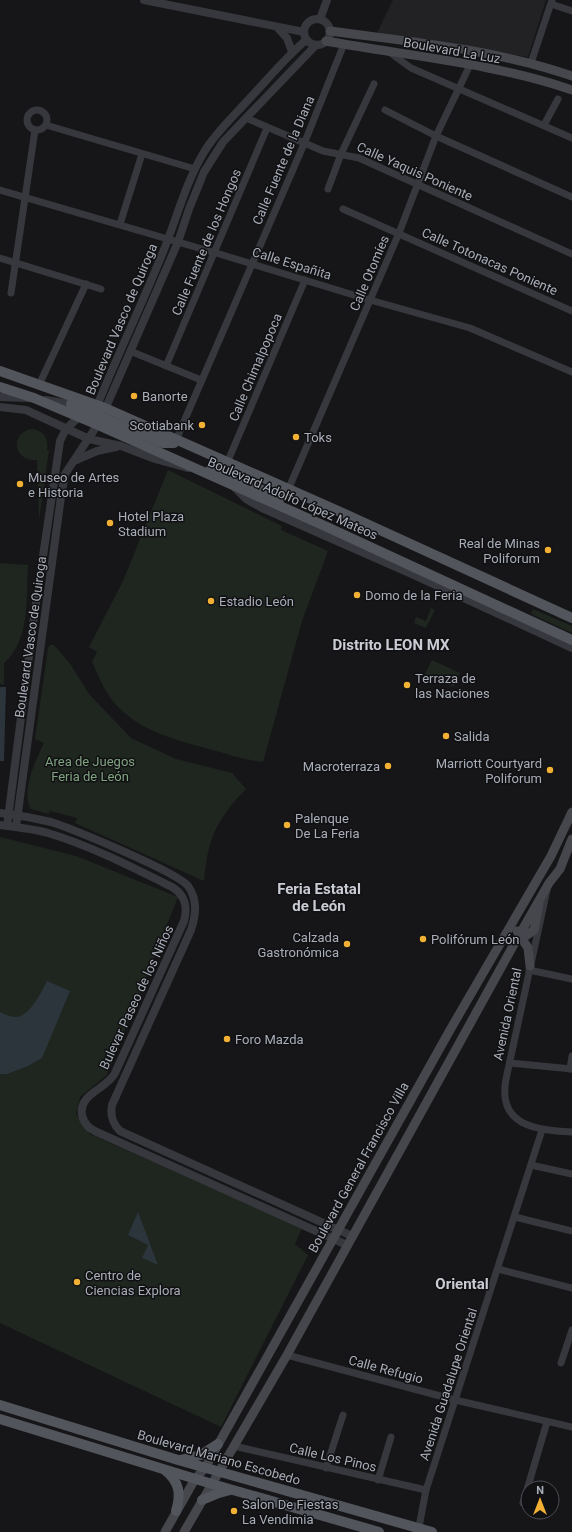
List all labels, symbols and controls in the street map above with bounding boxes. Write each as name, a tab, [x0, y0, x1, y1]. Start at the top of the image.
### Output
street label: Boulevard La Luz	[402, 35, 502, 67]
street label: Calle Fuente de la Diana	[249, 93, 317, 227]
street label: Calle Yaquis Poniente	[355, 139, 475, 204]
street label: Calle Fuente de los Hongos	[169, 166, 244, 318]
street label: Calle Totonacas Poniente	[420, 225, 560, 298]
street label: Calle Otomíes	[347, 233, 392, 313]
street label: Boulevard Vasco de Quiroga	[83, 241, 160, 397]
street label: Calle Españita	[250, 244, 333, 283]
street label: Calle Chimalpopoca	[226, 311, 285, 423]
place label: Banorte	[142, 389, 188, 404]
marker: Banorte	[129, 391, 139, 401]
place label: Scotiabank	[129, 418, 194, 433]
marker: Scotiabank	[197, 420, 207, 430]
place label: Toks	[304, 430, 332, 445]
marker: Toks	[291, 432, 301, 442]
street label: Boulevard Adolfo López Mateos	[206, 454, 380, 543]
place label: Museo de Artes e Historia	[28, 470, 120, 500]
marker: Museo de Artes e Historia	[15, 479, 25, 489]
place label: Hotel Plaza Stadium	[118, 509, 184, 539]
marker: Hotel Plaza Stadium	[105, 518, 115, 528]
place label: Real de Minas Poliforum	[459, 536, 540, 566]
marker: Real de Minas Poliforum	[543, 545, 553, 555]
street label: Boulevard Vasco de Quiroga	[12, 555, 49, 719]
place label: Domo de la Feria	[365, 588, 462, 603]
marker: Domo de la Feria	[352, 590, 362, 600]
place label: Estadio León	[219, 594, 294, 609]
marker: Estadio León	[206, 596, 216, 606]
district label: Distrito LEON MX	[332, 636, 450, 654]
place label: Terraza de las Naciones	[415, 671, 490, 701]
marker: Terraza de las Naciones	[402, 680, 412, 690]
place label: Salida	[454, 729, 490, 744]
marker: Salida	[441, 731, 451, 741]
park label: Area de Juegos Feria de León	[45, 754, 135, 784]
place label: Marriott Courtyard Poliforum	[436, 756, 542, 786]
place label: Macroterraza	[303, 759, 380, 774]
marker: Macroterraza	[383, 761, 393, 771]
marker: Marriott Courtyard Poliforum	[545, 765, 555, 775]
place label: Palenque De La Feria	[295, 811, 360, 841]
marker: Palenque De La Feria	[282, 820, 292, 830]
district label: Feria Estatal de León	[277, 880, 361, 915]
street label: Bulevar Paseo de los Niños	[96, 923, 177, 1072]
place label: Calzada Gastronómica	[257, 930, 339, 960]
place label: Polifórum León	[431, 932, 519, 947]
marker: Polifórum León	[418, 934, 428, 944]
marker: Calzada Gastronómica	[342, 939, 352, 949]
street label: Avenida Oriental	[490, 966, 525, 1062]
place label: Foro Mazda	[235, 1032, 304, 1047]
marker: Foro Mazda	[222, 1034, 232, 1044]
street label: Boulevard General Francisco Villa	[305, 1079, 412, 1255]
place label: Centro de Ciencias Explora	[85, 1268, 181, 1298]
district label: Oriental	[435, 1275, 489, 1293]
marker: Centro de Ciencias Explora	[72, 1277, 82, 1287]
street label: Avenida Guadalupe Oriental	[417, 1306, 480, 1462]
street label: Calle Refugio	[347, 1352, 425, 1387]
street label: Boulevard Mariano Escobedo	[136, 1427, 302, 1488]
street label: Calle Los Pinos	[288, 1440, 378, 1475]
north arrow	[520, 1480, 560, 1520]
text: N	[536, 1484, 544, 1497]
place label: Salon De Fiestas La Vendimia	[242, 1497, 339, 1527]
marker: Salon De Fiestas La Vendimia	[229, 1506, 239, 1516]

